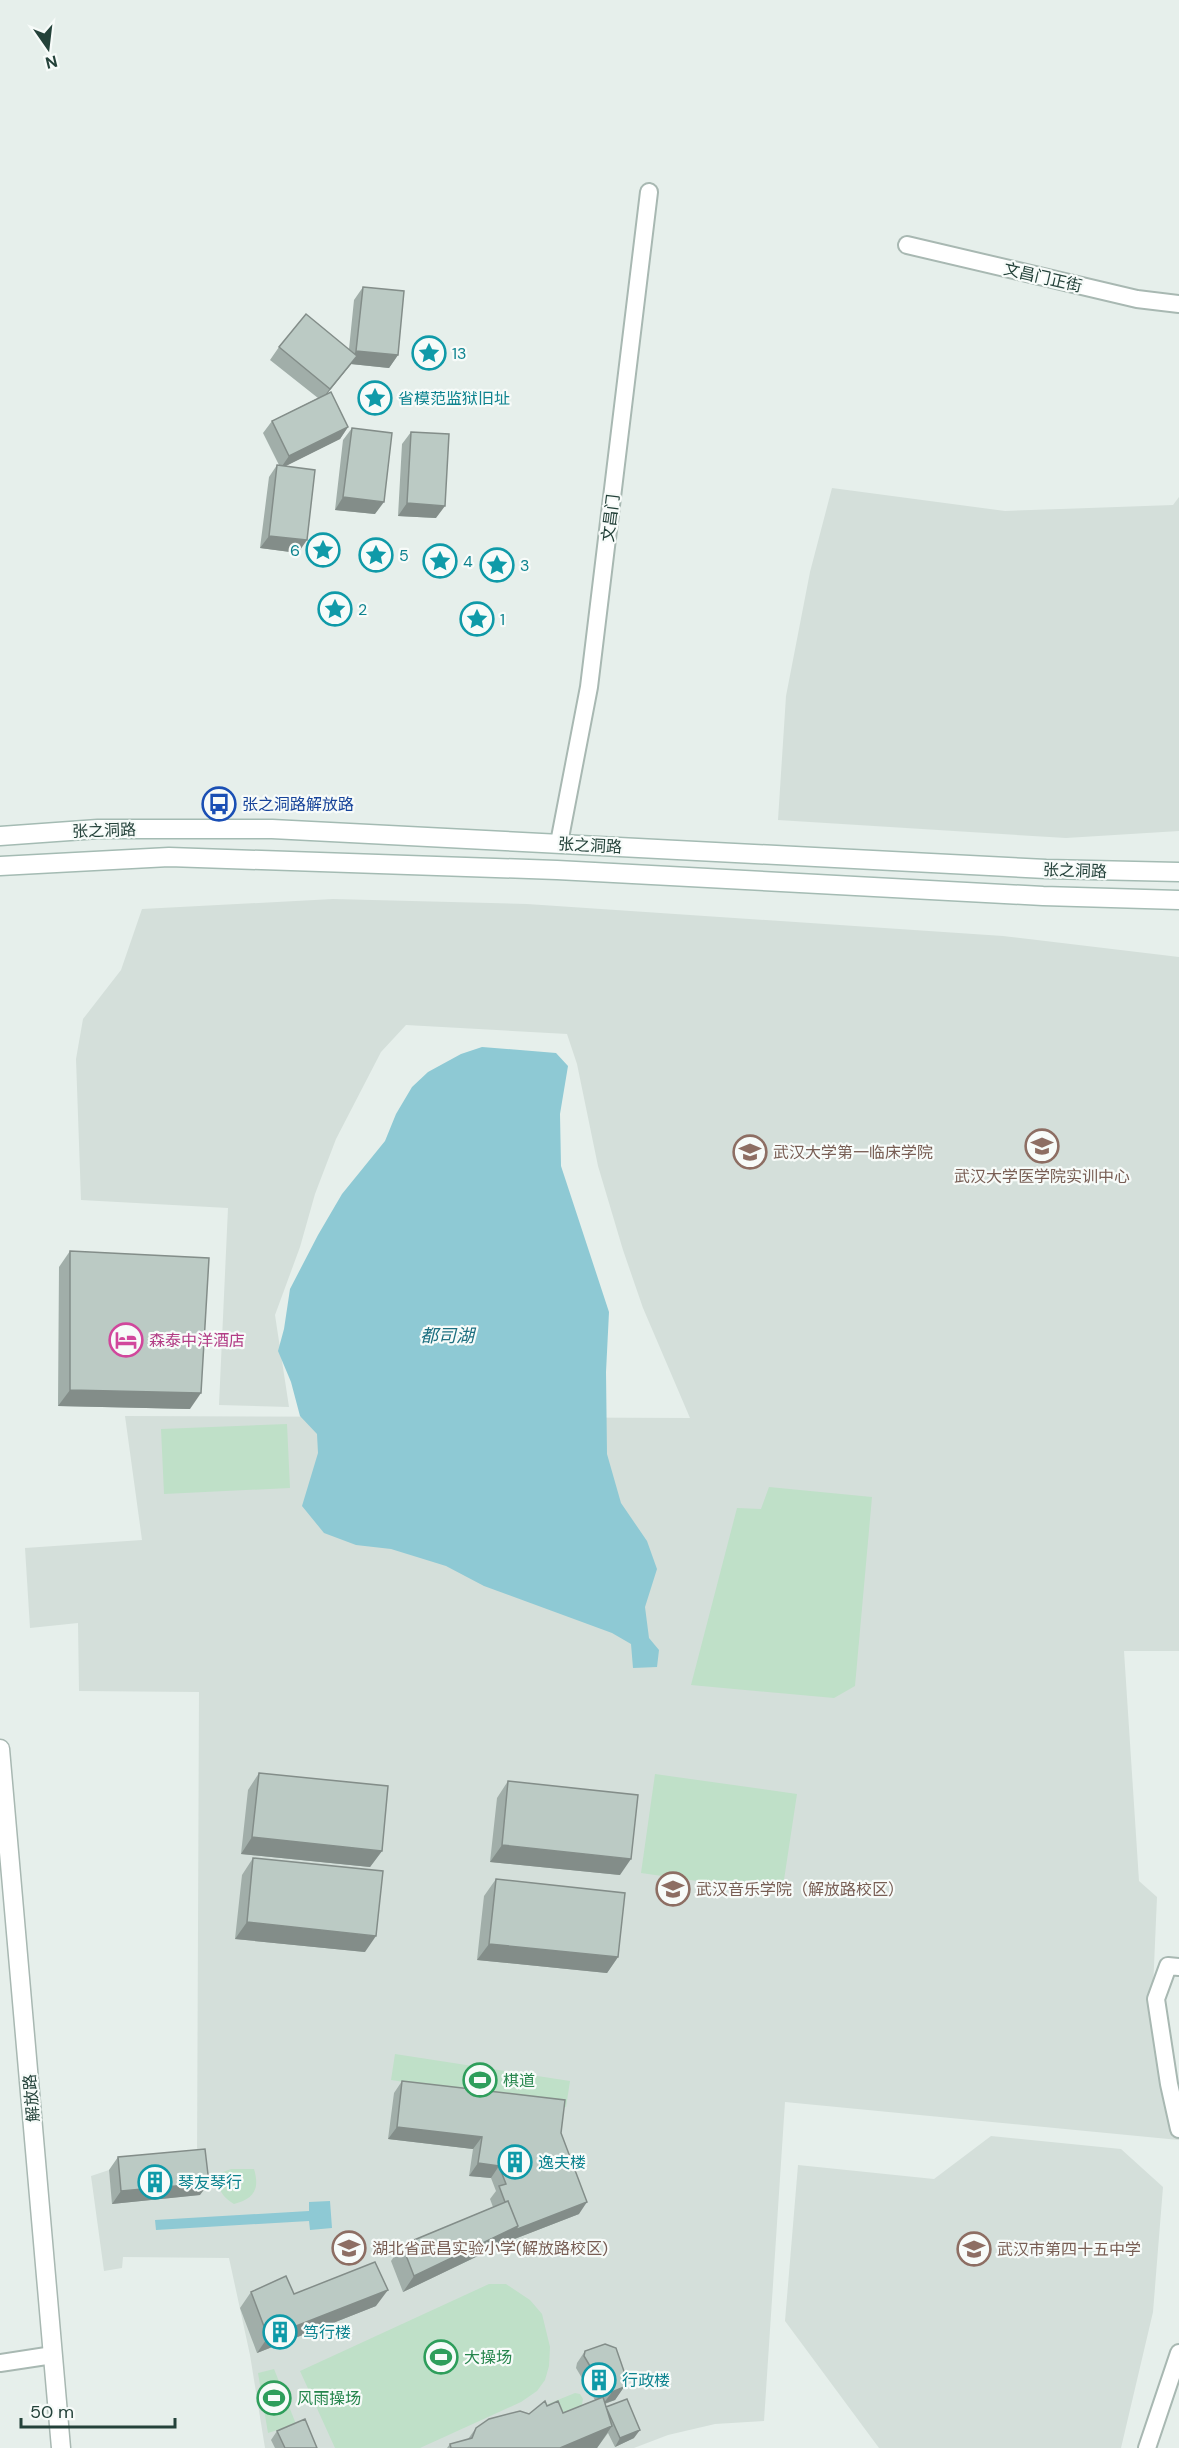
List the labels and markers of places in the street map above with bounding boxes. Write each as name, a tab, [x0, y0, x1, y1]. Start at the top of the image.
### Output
place icon: 13	[411, 335, 447, 371]
place label: 13	[452, 343, 466, 364]
place icon: 省模范监狱旧址	[357, 380, 393, 416]
place label: 省模范监狱旧址	[398, 388, 510, 409]
place icon: 6	[305, 532, 341, 568]
place icon: 5	[358, 537, 394, 573]
place label: 6	[290, 540, 300, 561]
place icon: 4	[422, 543, 458, 579]
place label: 5	[399, 545, 409, 566]
place icon: 3	[479, 547, 515, 583]
place label: 4	[463, 551, 473, 572]
place label: 3	[520, 555, 529, 576]
place icon: 2	[317, 591, 353, 627]
place label: 2	[358, 599, 367, 620]
place icon: 1	[459, 601, 495, 637]
place label: 1	[500, 609, 505, 630]
bus stop icon: 张之洞路解放路	[201, 786, 237, 822]
place label: 张之洞路解放路	[242, 794, 354, 815]
school or university icon: 武汉大学医学院实训中心	[1024, 1128, 1060, 1164]
school or university icon: 武汉大学第一临床学院	[732, 1134, 768, 1170]
place label: 武汉大学第一临床学院	[773, 1142, 933, 1163]
place label: 武汉大学医学院实训中心	[954, 1166, 1130, 1187]
hotel icon: 森泰中洋酒店	[108, 1322, 144, 1358]
place label: 森泰中洋酒店	[149, 1330, 245, 1351]
school or university icon: 武汉音乐学院（解放路校区）	[655, 1871, 691, 1907]
place label: 武汉音乐学院（解放路校区）	[696, 1879, 904, 1900]
sports icon: 棋道	[462, 2062, 498, 2098]
place label: 棋道	[503, 2070, 535, 2091]
building icon: 逸夫楼	[497, 2144, 533, 2180]
place label: 逸夫楼	[538, 2152, 586, 2173]
building icon: 琴友琴行	[137, 2164, 173, 2200]
place label: 琴友琴行	[178, 2172, 242, 2193]
school or university icon: 湖北省武昌实验小学(解放路校区)	[331, 2230, 367, 2266]
school or university icon: 武汉市第四十五中学	[956, 2231, 992, 2267]
place label: 湖北省武昌实验小学(解放路校区)	[372, 2238, 608, 2259]
place label: 武汉市第四十五中学	[997, 2239, 1141, 2260]
building icon: 笃行楼	[262, 2314, 298, 2350]
place label: 笃行楼	[303, 2322, 351, 2343]
sports icon: 大操场	[423, 2339, 459, 2375]
place label: 大操场	[464, 2347, 512, 2368]
building icon: 行政楼	[581, 2362, 617, 2398]
place label: 行政楼	[622, 2370, 670, 2391]
sports icon: 风雨操场	[256, 2380, 292, 2416]
place label: 风雨操场	[297, 2388, 361, 2409]

